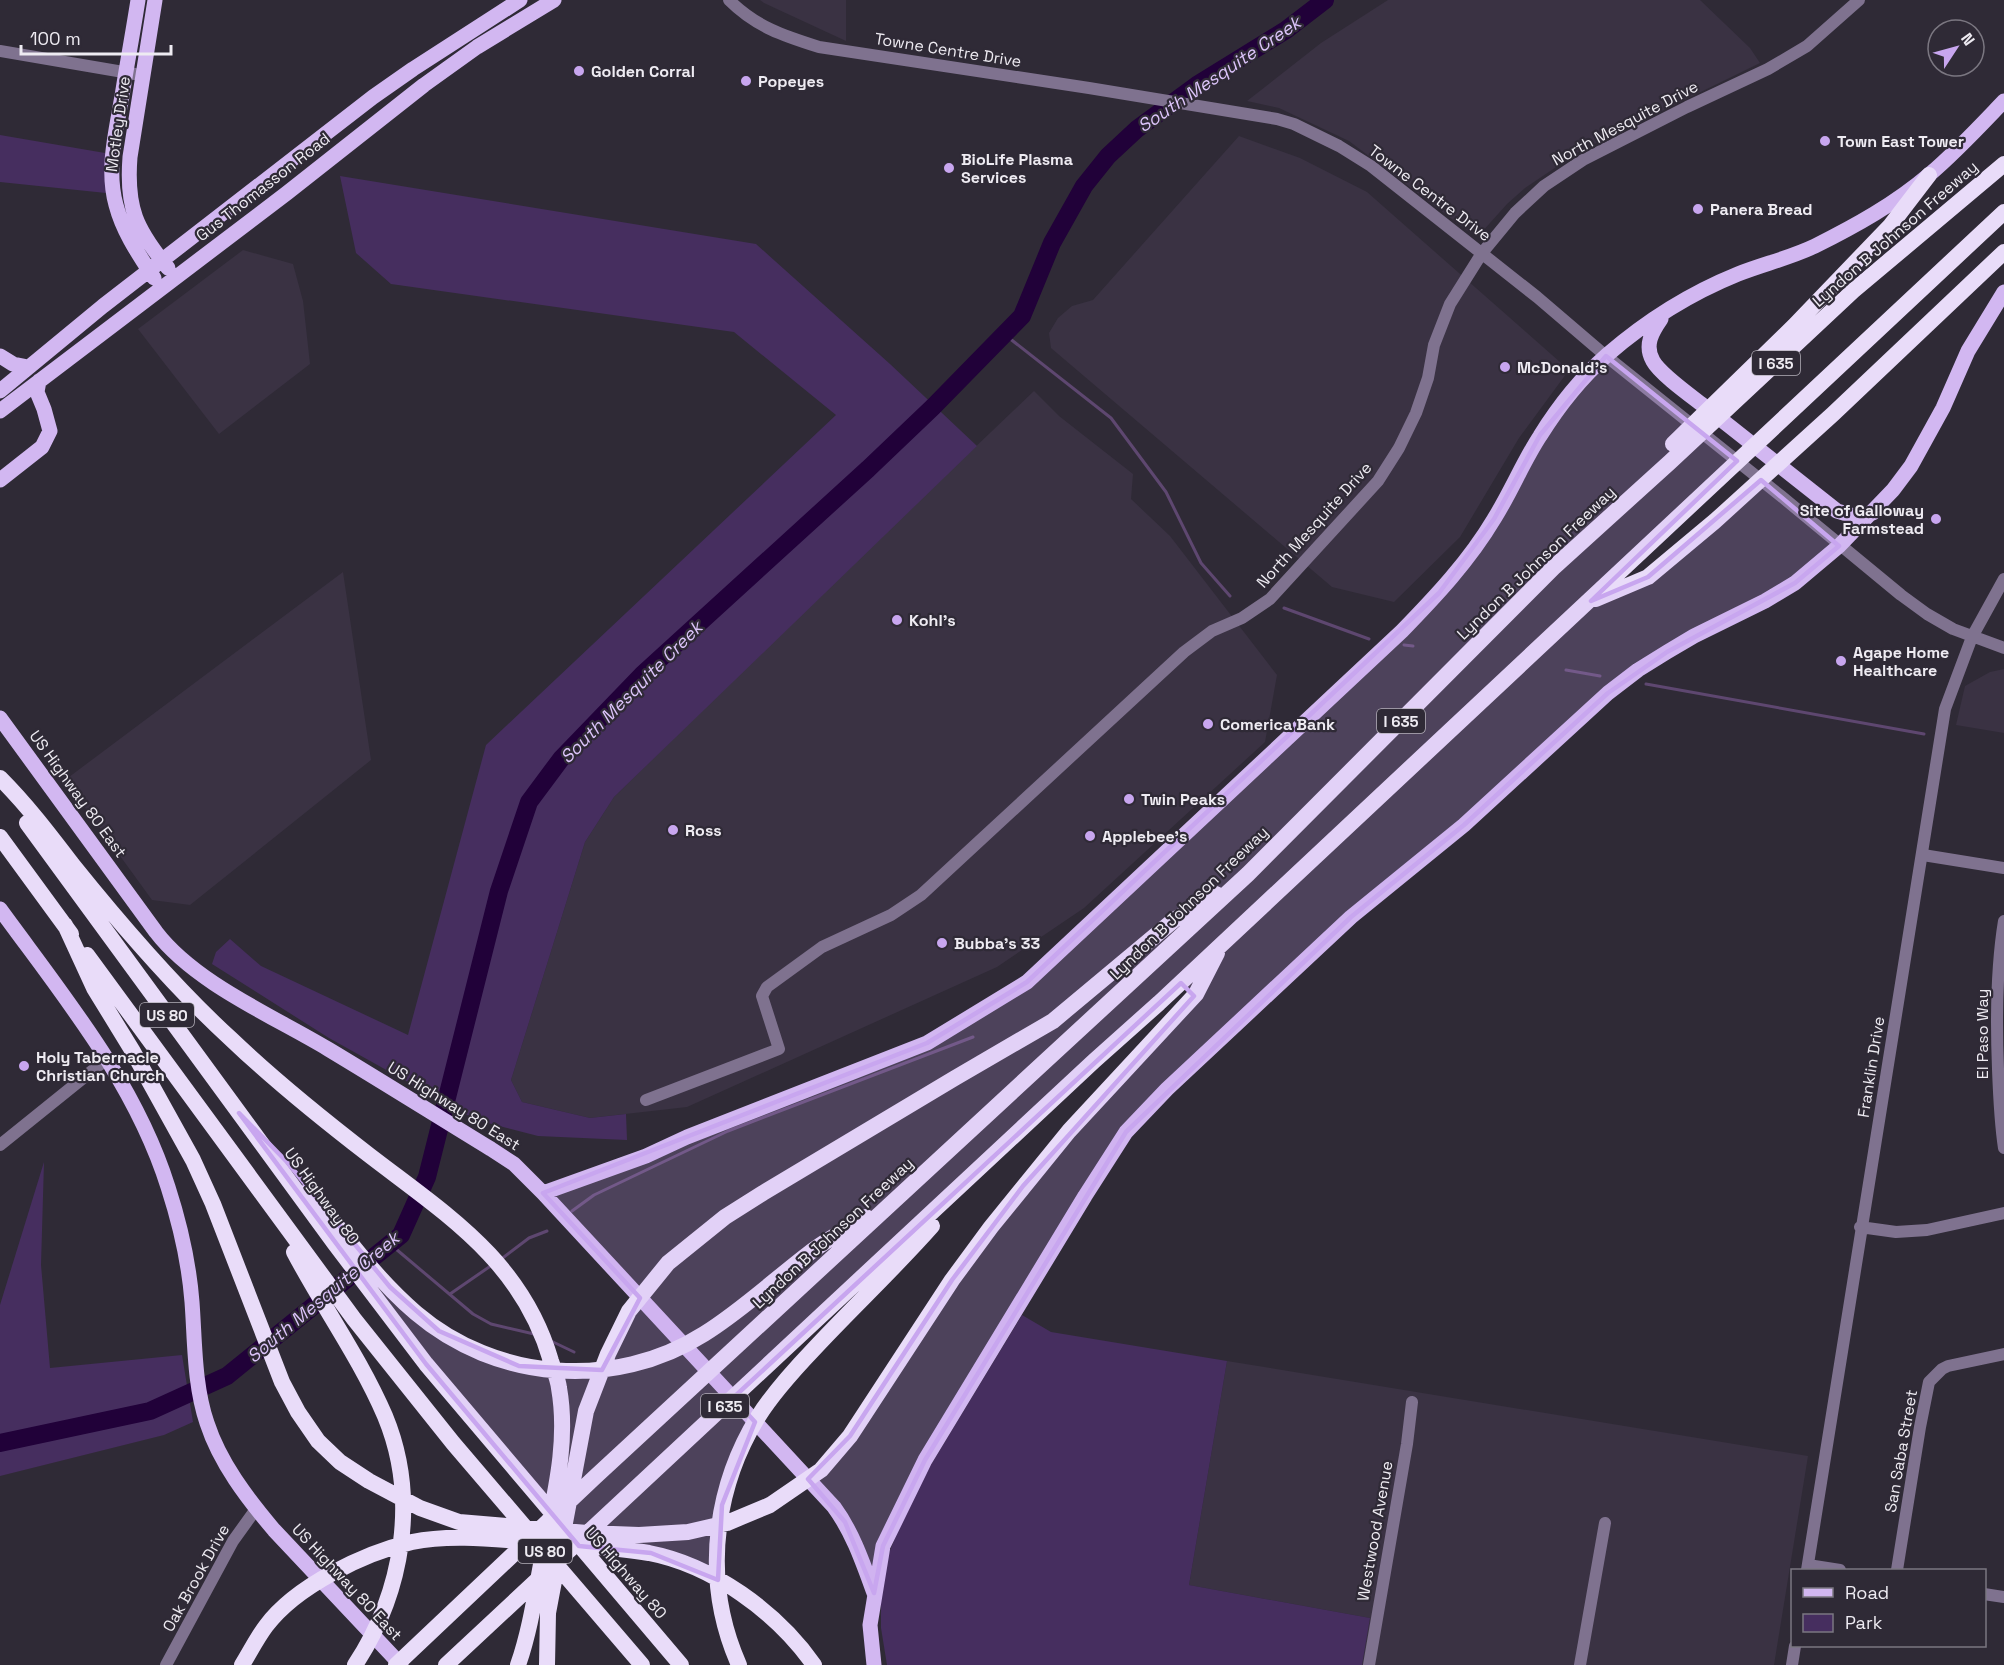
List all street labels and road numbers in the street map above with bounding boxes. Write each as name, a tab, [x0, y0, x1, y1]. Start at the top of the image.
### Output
street label: Towne Centre Drive	[873, 28, 1023, 72]
street label: Motley Drive	[101, 75, 135, 173]
street label: North Mesquite Drive	[1548, 76, 1702, 170]
street label: Gus Thomasson Road	[192, 128, 334, 246]
street label: Towne Centre Drive	[1365, 140, 1495, 246]
street label: Lyndon B Johnson Freeway	[1808, 156, 1982, 312]
road number: I 635	[1752, 351, 1800, 375]
street label: North Mesquite Drive	[1252, 458, 1376, 592]
street label: Lyndon B Johnson Freeway	[1452, 482, 1620, 644]
road number: I 635	[1377, 709, 1425, 733]
street label: US Highway 80 East	[25, 726, 131, 862]
street label: Lyndon B Johnson Freeway	[1105, 822, 1273, 984]
street label: El Paso Way	[1972, 989, 1993, 1079]
road number: US 80	[140, 1003, 194, 1027]
street label: Franklin Drive	[1853, 1015, 1889, 1119]
street label: US Highway 80 East	[384, 1057, 524, 1155]
street label: US Highway 80	[280, 1143, 364, 1249]
street label: Lyndon B Johnson Freeway	[748, 1153, 918, 1313]
street label: San Saba Street	[1880, 1388, 1922, 1514]
road number: I 635	[701, 1394, 749, 1418]
street label: Westwood Avenue	[1352, 1459, 1398, 1603]
street label: US Highway 80 East	[287, 1519, 407, 1645]
street label: Oak Brook Drive	[158, 1521, 234, 1635]
street label: US Highway 80	[580, 1523, 672, 1623]
road number: US 80	[518, 1539, 572, 1563]

